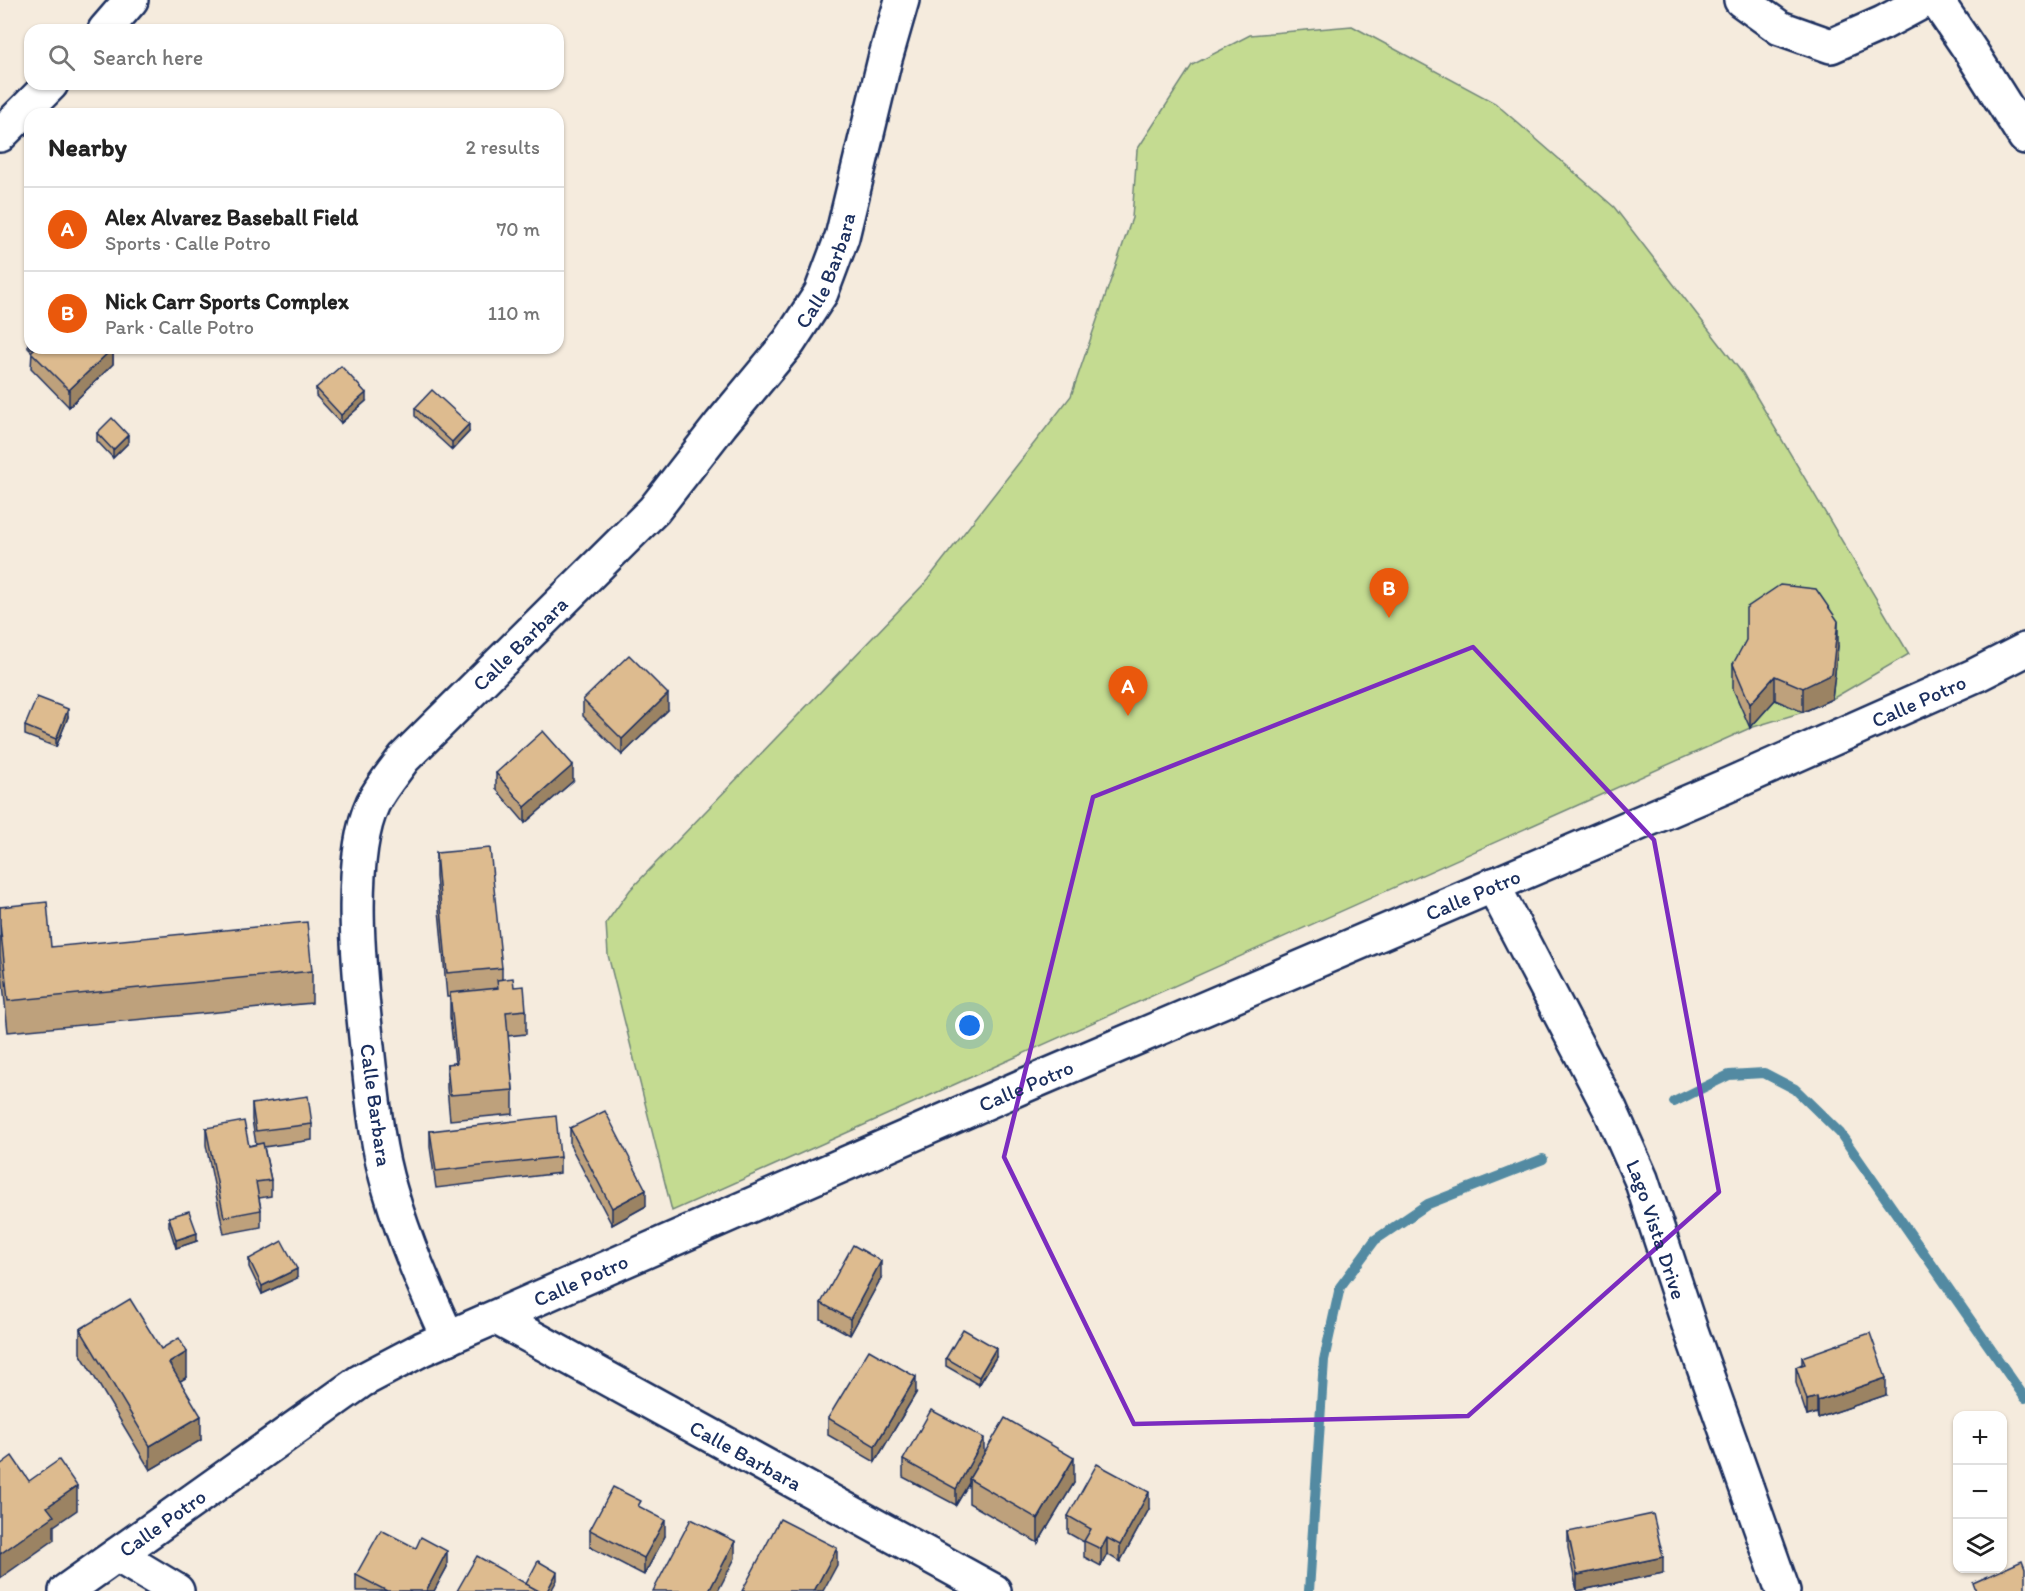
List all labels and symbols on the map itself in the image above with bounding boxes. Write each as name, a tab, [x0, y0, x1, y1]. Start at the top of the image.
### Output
street label: Calle Barbara	[789, 210, 860, 333]
pin: B	[1370, 568, 1408, 618]
street label: Calle Barbara	[467, 591, 572, 696]
pin: A	[1108, 666, 1148, 716]
street label: Calle Potro	[1867, 669, 1970, 732]
street label: Calle Potro	[1422, 863, 1524, 925]
your location	[955, 1011, 984, 1040]
street label: Calle Barbara	[355, 1042, 397, 1168]
street label: Calle Potro	[975, 1054, 1077, 1117]
street label: Lago Vista Drive	[1621, 1155, 1692, 1302]
street label: Calle Potro	[529, 1248, 632, 1311]
street label: Calle Barbara	[686, 1414, 806, 1495]
street label: Calle Potro	[114, 1483, 210, 1562]

